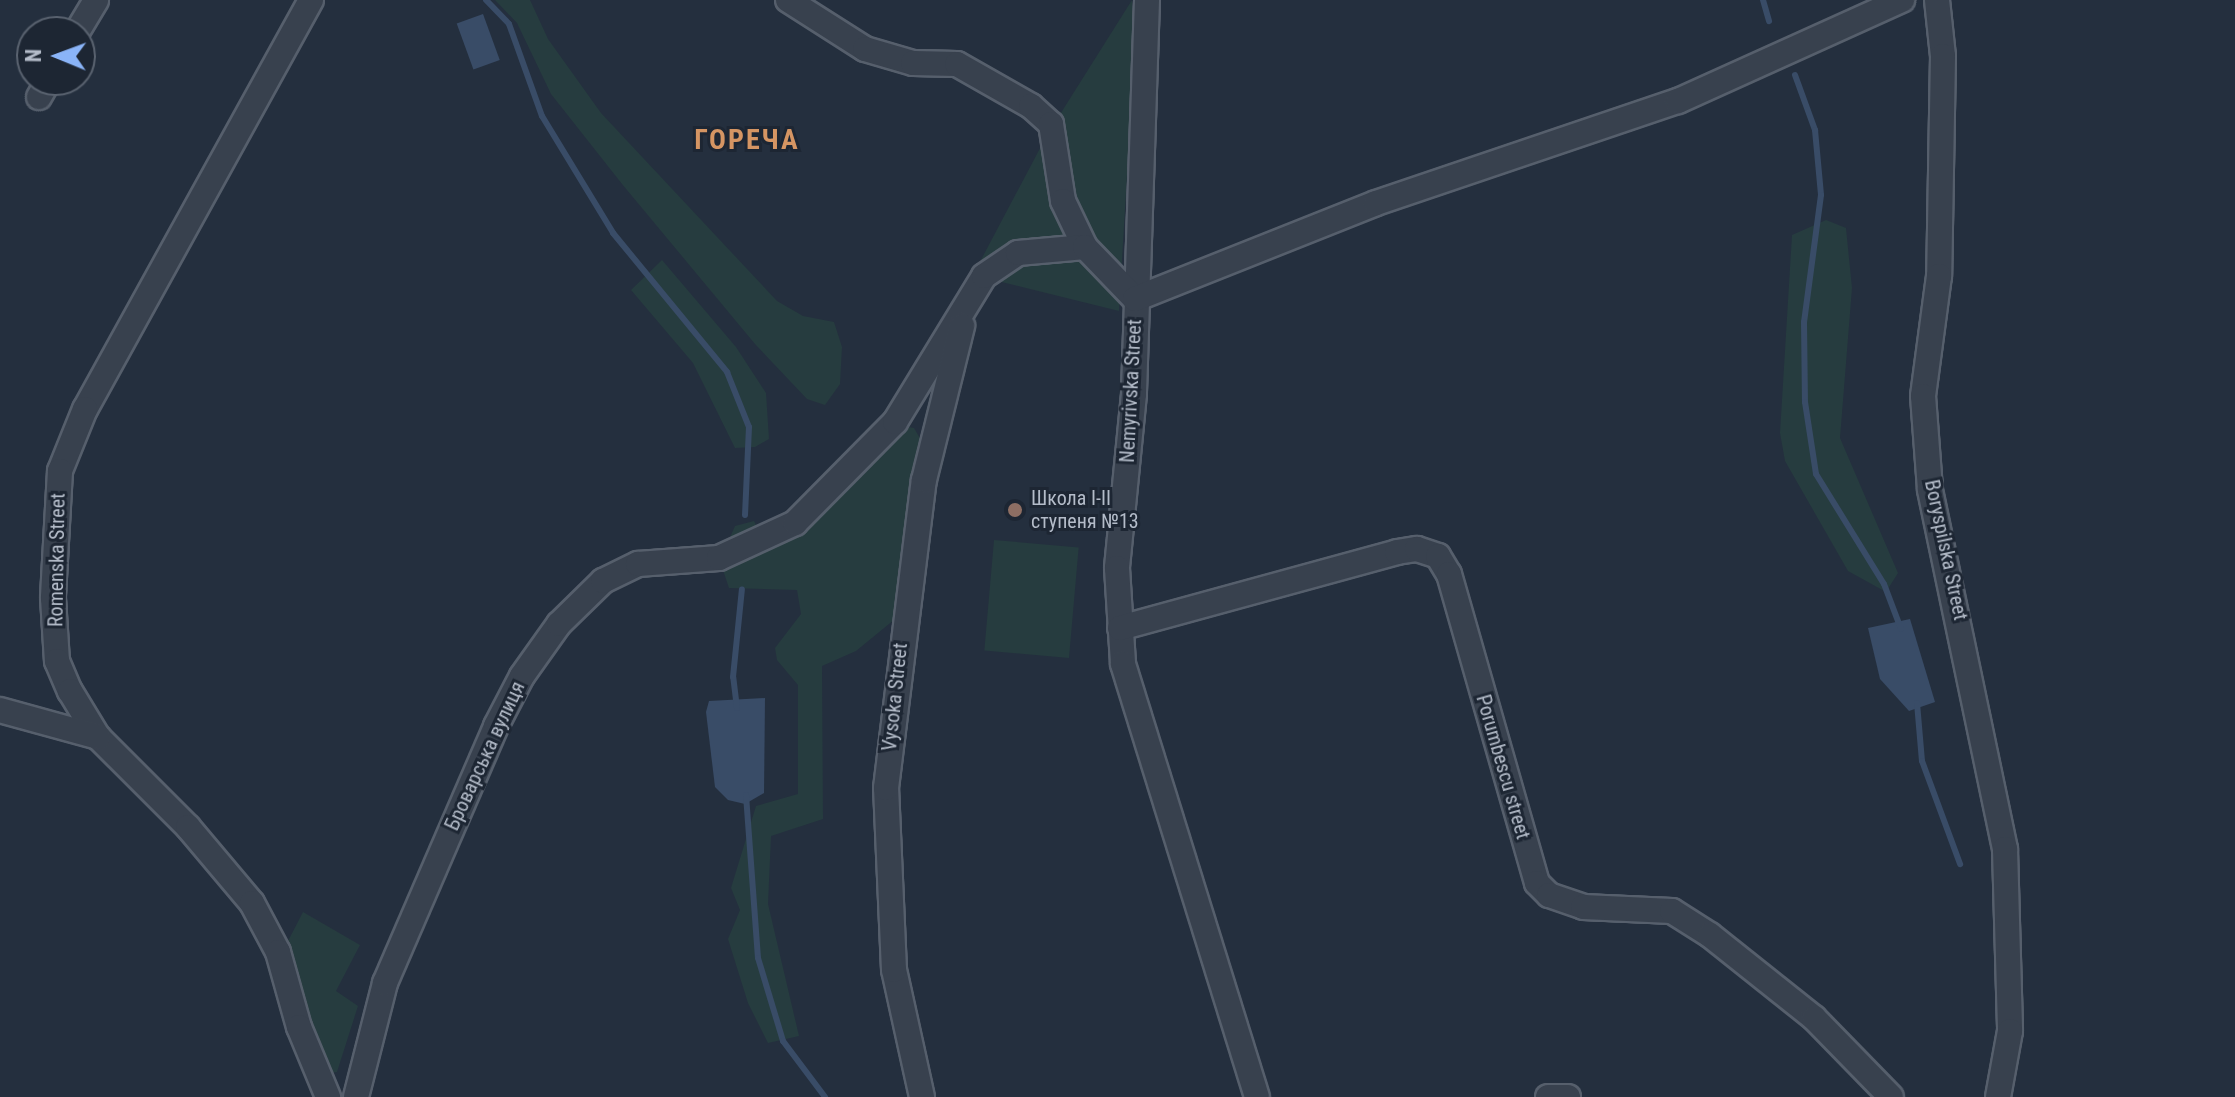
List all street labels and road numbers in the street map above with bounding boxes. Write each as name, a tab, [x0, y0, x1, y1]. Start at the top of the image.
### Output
street label: Nemyrivska Street	[1115, 319, 1147, 463]
street label: Boryspilska Street	[1919, 478, 1973, 622]
street label: Romenska Street	[44, 493, 70, 627]
street label: Vysoka Street	[877, 642, 913, 752]
street label: Броварська вулиця	[440, 678, 530, 834]
street label: Porumbescu street	[1471, 692, 1535, 842]

